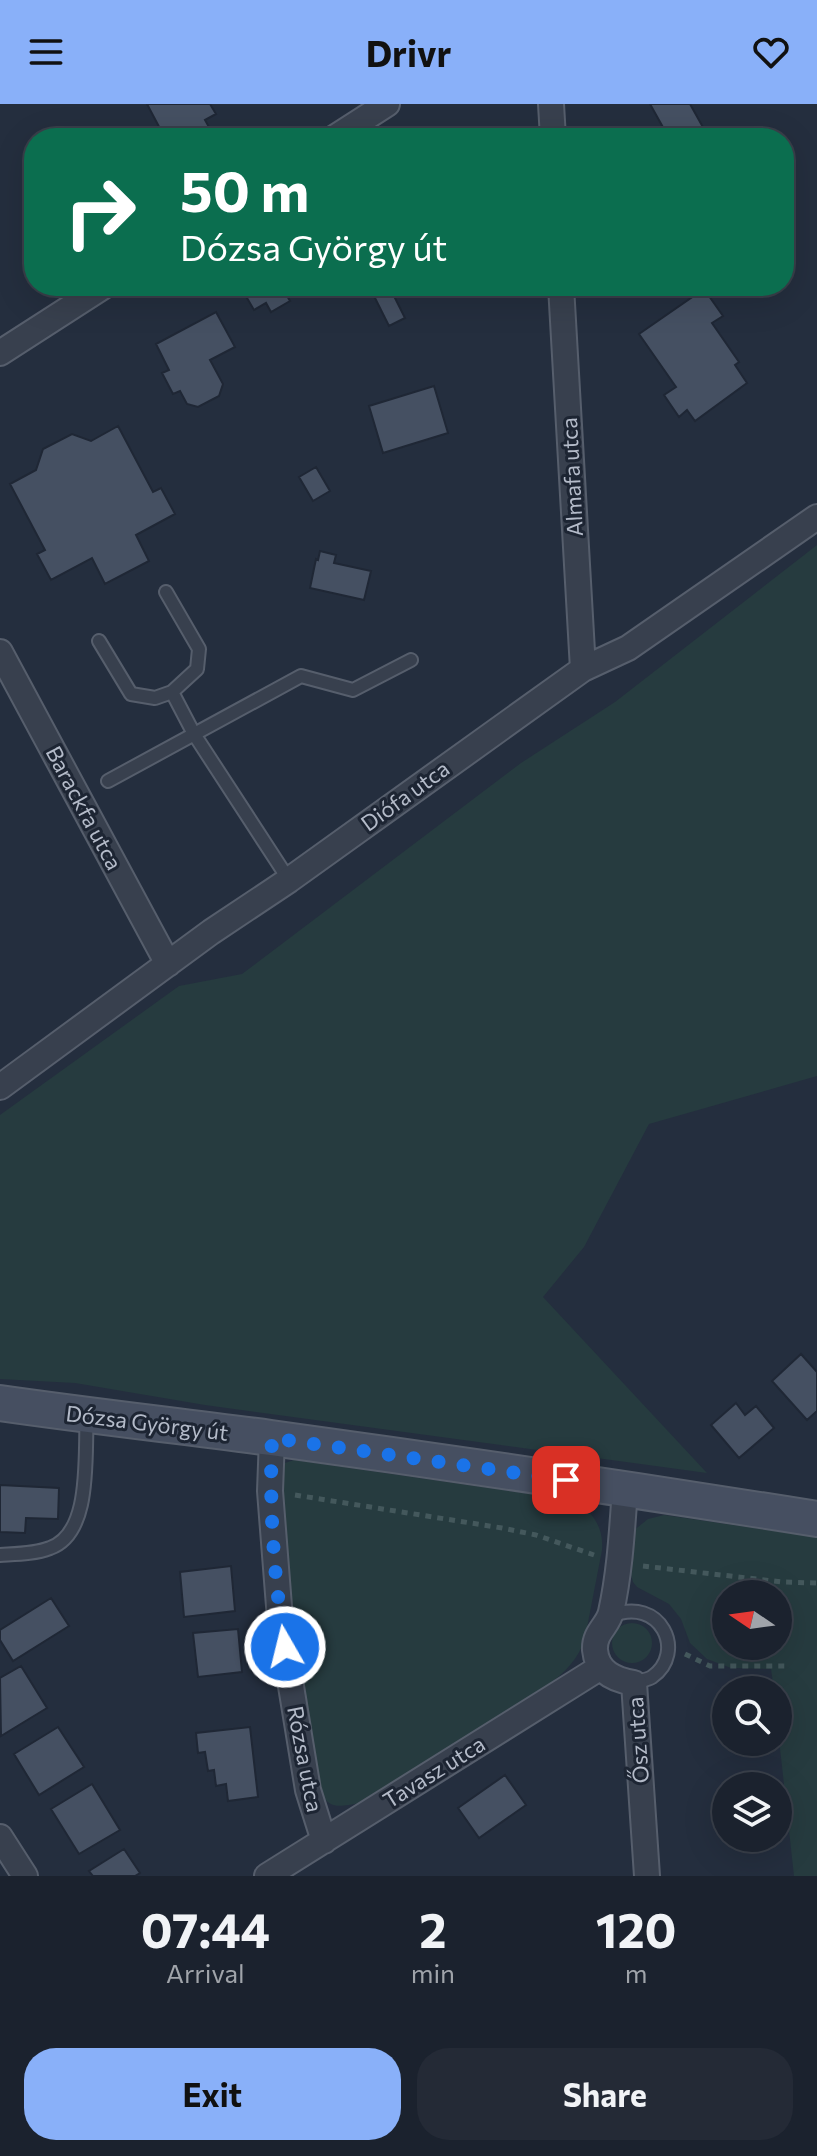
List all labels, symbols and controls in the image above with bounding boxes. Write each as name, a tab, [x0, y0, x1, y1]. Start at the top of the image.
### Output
icon: menu	[24, 30, 68, 74]
text: Drivr	[366, 30, 451, 74]
icon: heart	[749, 30, 793, 74]
text: 50 m	[180, 155, 309, 224]
icon: right	[48, 160, 152, 264]
text: Dózsa György út	[180, 224, 447, 268]
street label: Almafa utca	[555, 417, 588, 537]
street label: Barackfa utca	[41, 741, 128, 874]
street label: Diófa utca	[355, 755, 454, 837]
street label: Dózsa György út	[64, 1399, 230, 1446]
pin	[532, 1446, 600, 1514]
icon: arrive	[544, 1458, 588, 1502]
north arrow	[712, 1580, 792, 1660]
map controls	[712, 1580, 792, 1852]
position arrow	[243, 1605, 327, 1689]
button: search	[712, 1676, 792, 1756]
street label: Ősz utca	[621, 1696, 654, 1784]
street label: Rózsa utca	[282, 1704, 329, 1814]
street label: Tavasz utca	[378, 1730, 490, 1813]
button: layers	[712, 1772, 792, 1852]
text: 07:44	[141, 1899, 270, 1958]
text: 2	[419, 1899, 447, 1958]
text: 120	[596, 1899, 676, 1958]
text: Arrival	[166, 1957, 245, 1988]
text: min	[411, 1957, 455, 1988]
text: m	[625, 1957, 647, 1988]
button: Exit	[24, 2048, 401, 2140]
button: Share	[417, 2048, 793, 2140]

